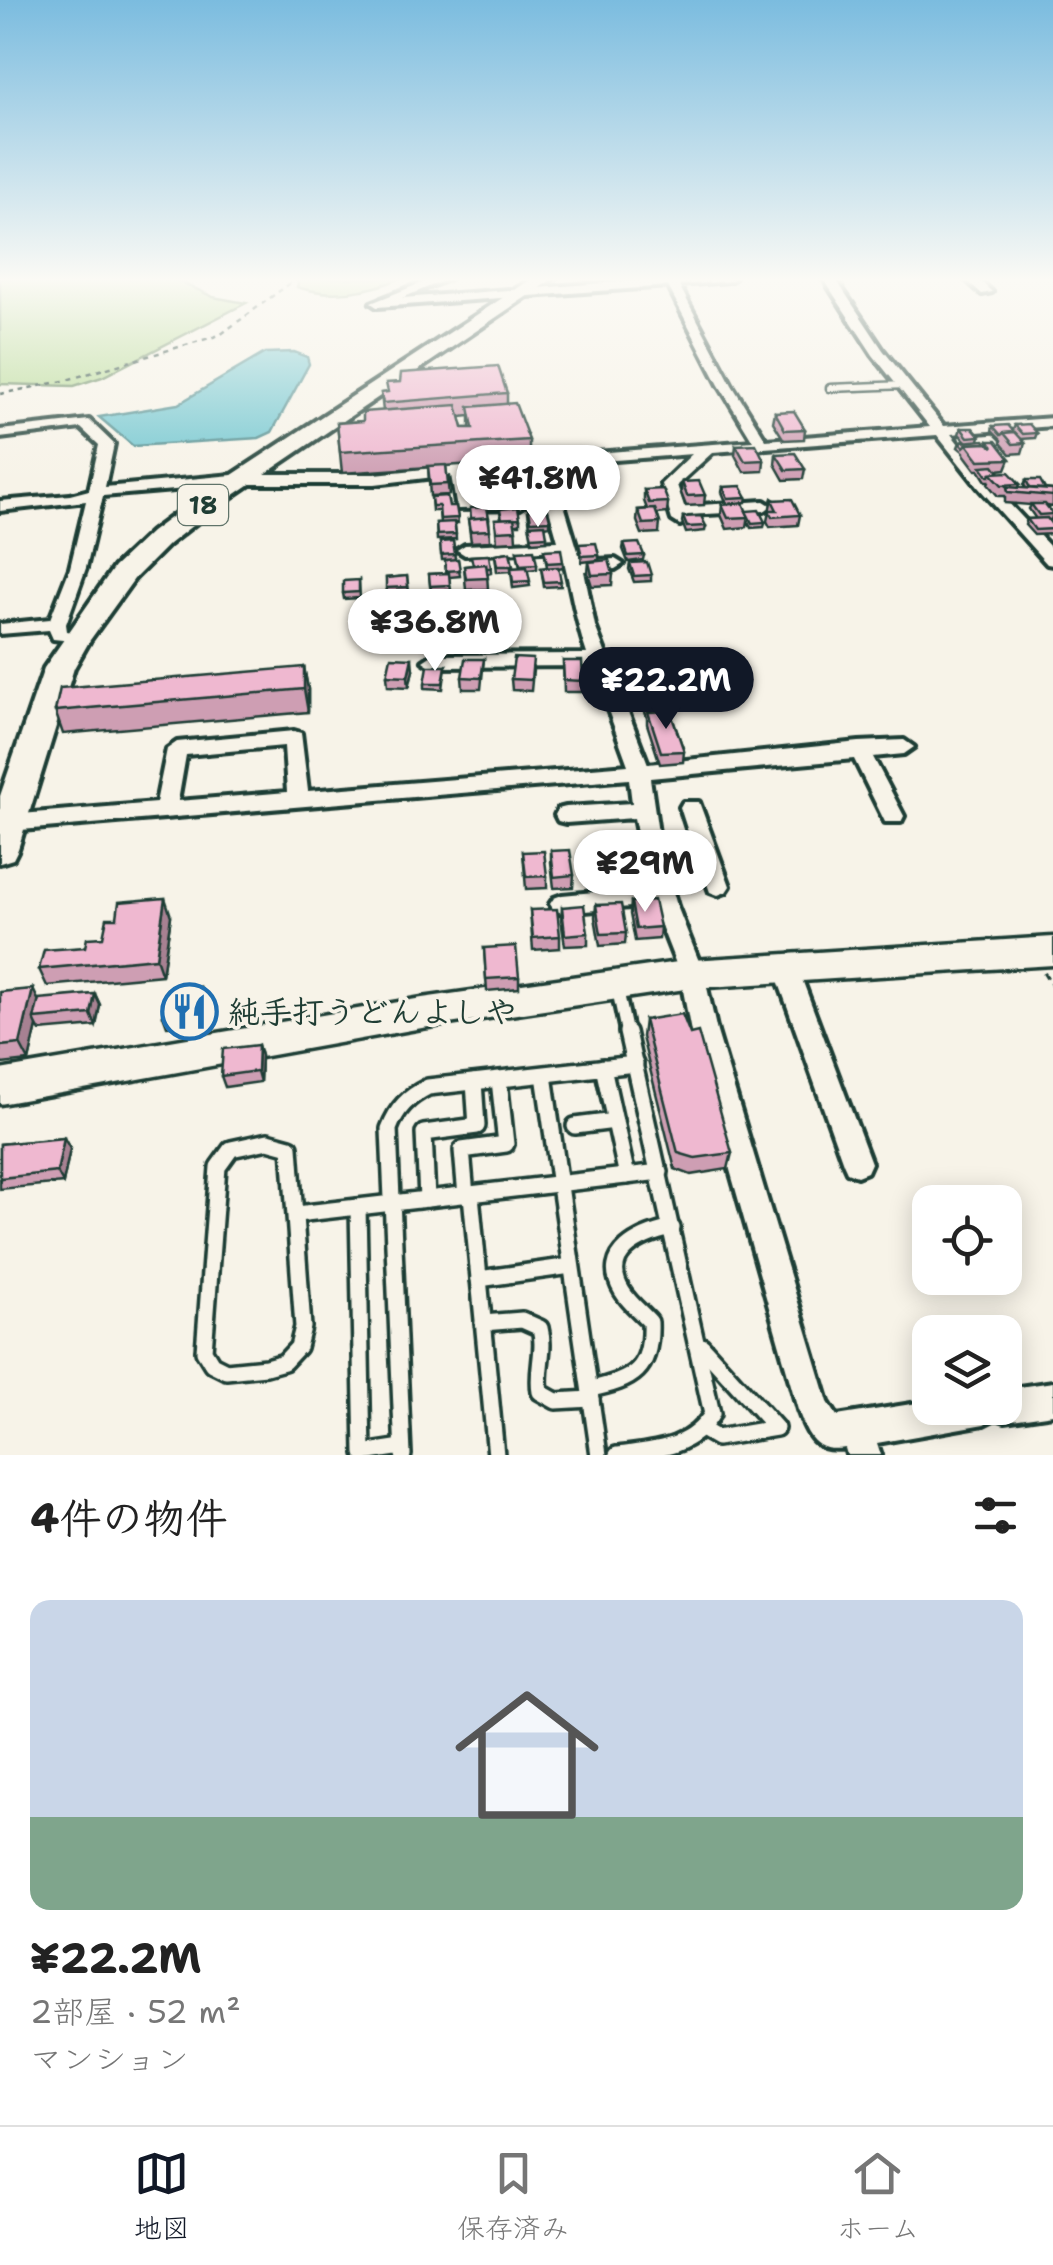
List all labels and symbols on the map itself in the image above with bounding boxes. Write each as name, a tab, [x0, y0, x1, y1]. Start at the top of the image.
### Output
pin: ¥41.8M	[457, 445, 619, 530]
road number: 18	[178, 485, 228, 525]
pin: ¥36.8M	[354, 589, 516, 674]
pin: ¥22.2M	[585, 647, 747, 732]
pin: ¥29M	[586, 830, 704, 915]
restaurant icon: 純手打うどんよしや	[159, 981, 219, 1041]
place label: 純手打うどんよしや	[228, 990, 517, 1033]

